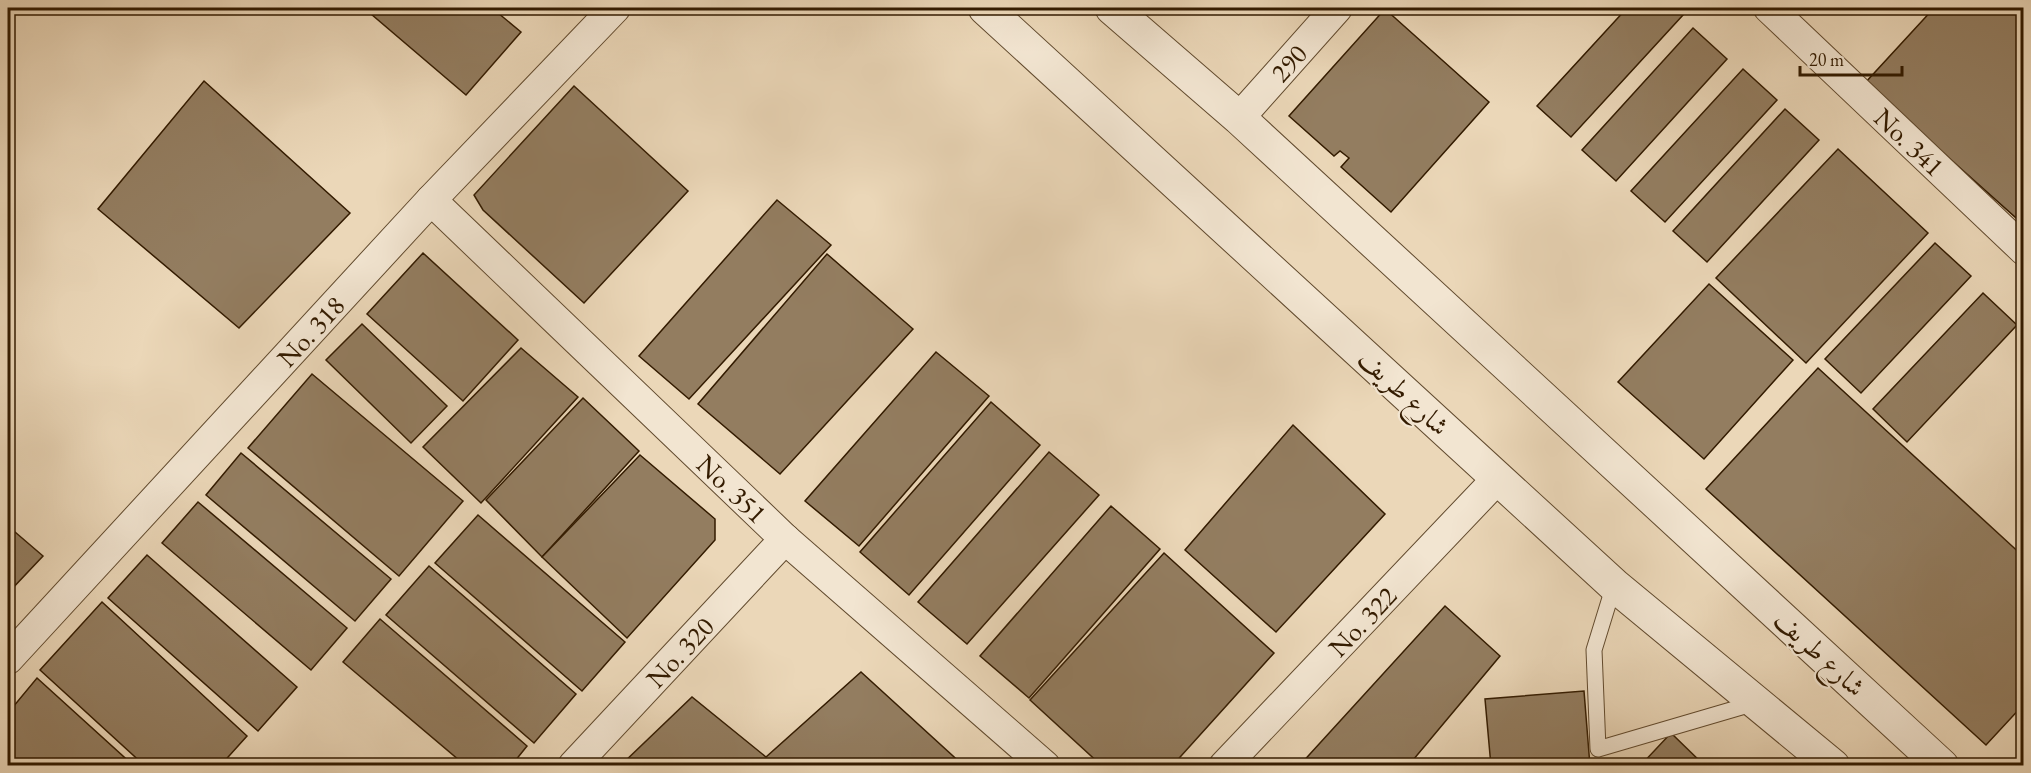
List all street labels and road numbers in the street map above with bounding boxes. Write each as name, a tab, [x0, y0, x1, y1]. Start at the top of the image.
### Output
street label: 290	[1262, 37, 1314, 89]
street label: No. 341	[1867, 100, 1952, 183]
street label: No. 318	[269, 288, 352, 374]
street label: شارع طريف	[1348, 341, 1457, 447]
street label: No. 351	[690, 447, 775, 530]
street label: No. 322	[1320, 578, 1404, 664]
street label: شارع طريف	[1764, 602, 1873, 708]
street label: No. 320	[638, 609, 721, 695]

